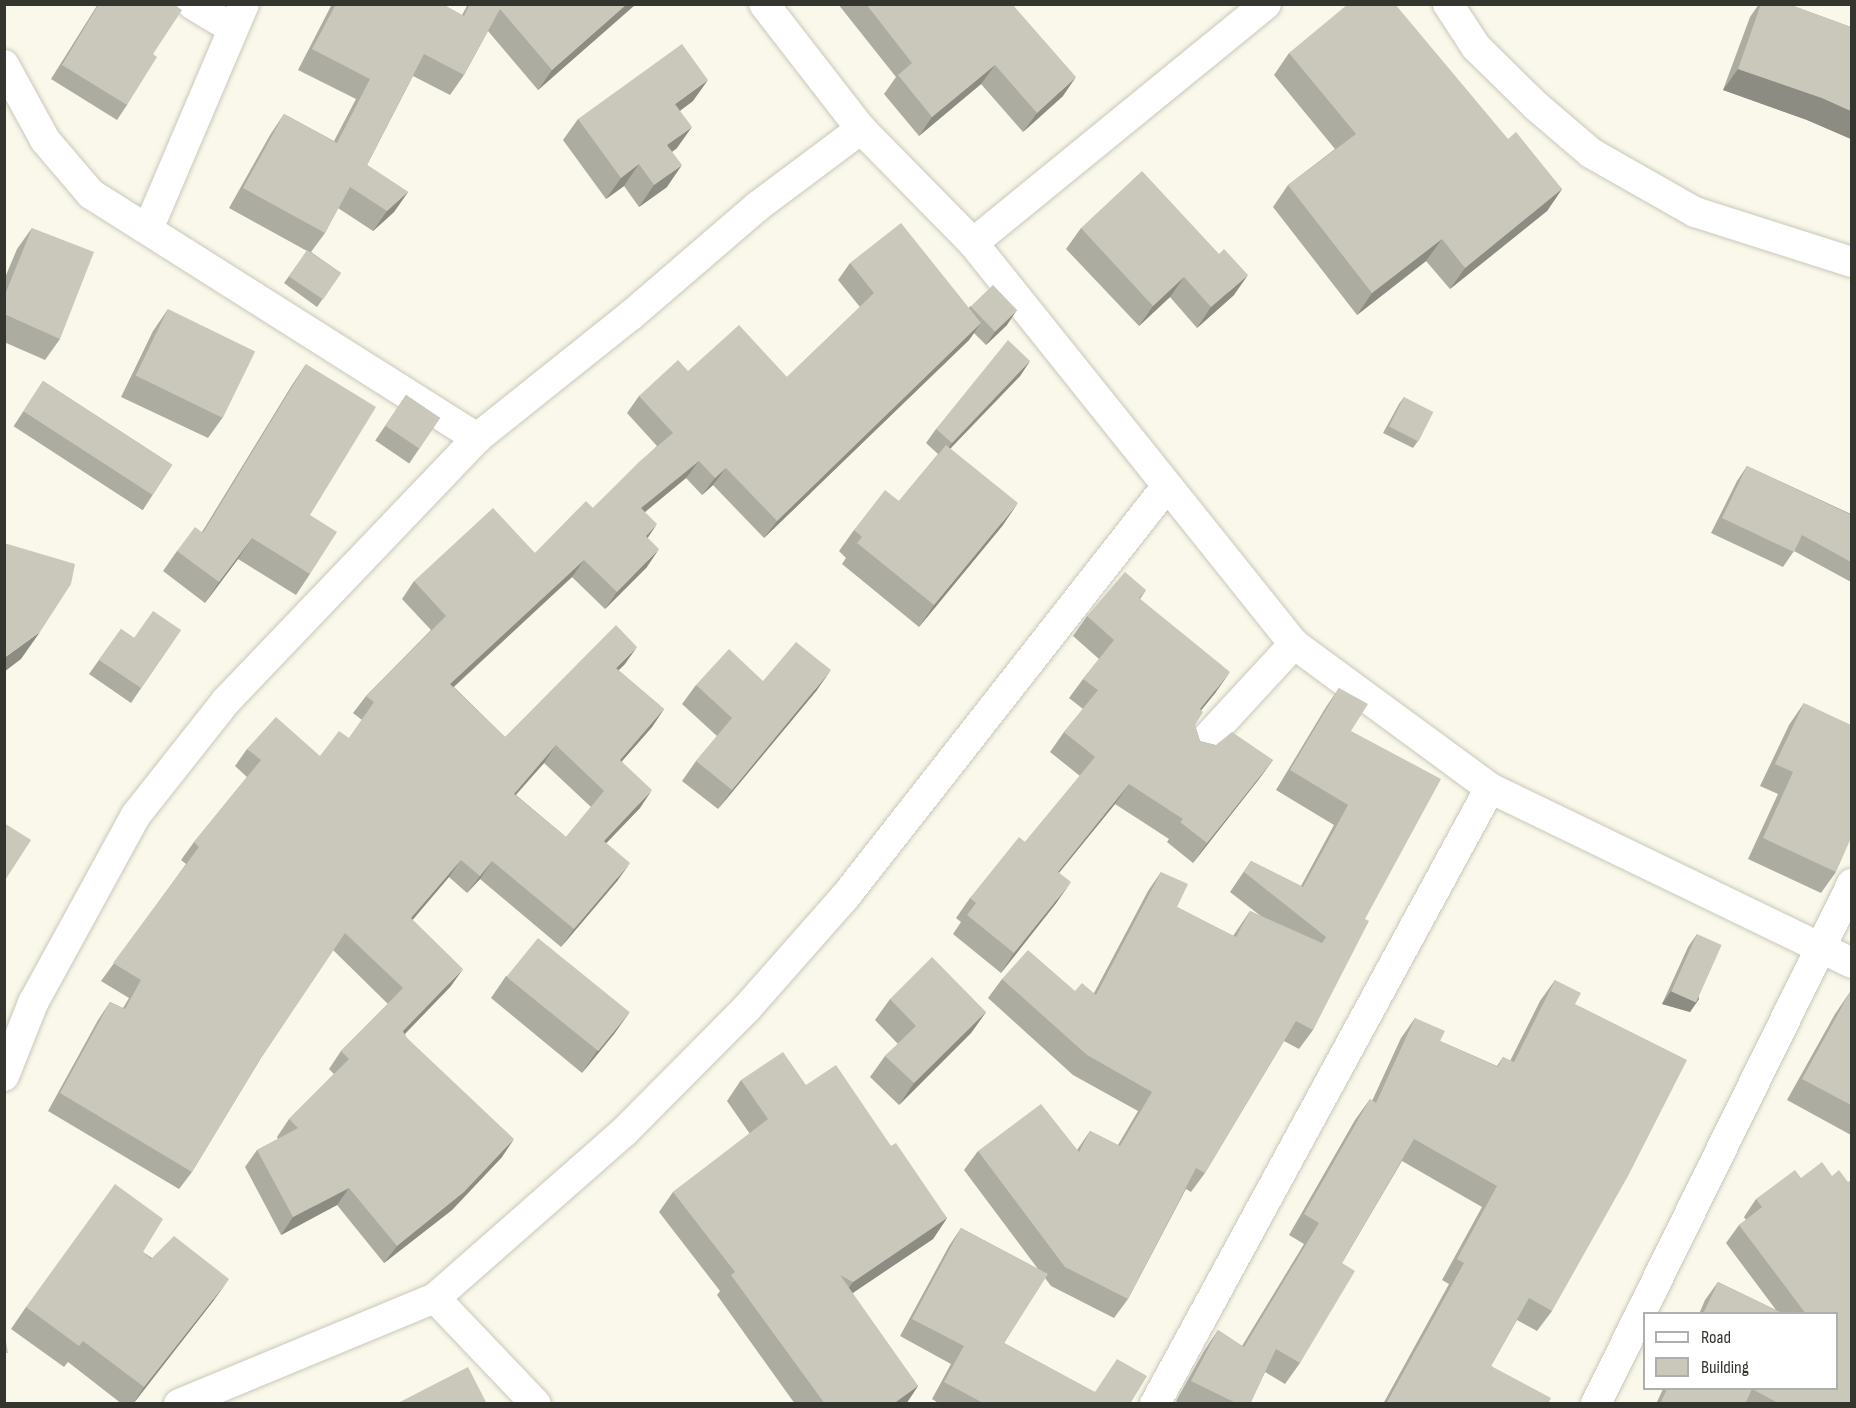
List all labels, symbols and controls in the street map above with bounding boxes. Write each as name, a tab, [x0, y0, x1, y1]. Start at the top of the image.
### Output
legend	[1643, 1312, 1838, 1390]
text: Road	[1701, 1327, 1731, 1348]
text: Building	[1701, 1357, 1749, 1378]

